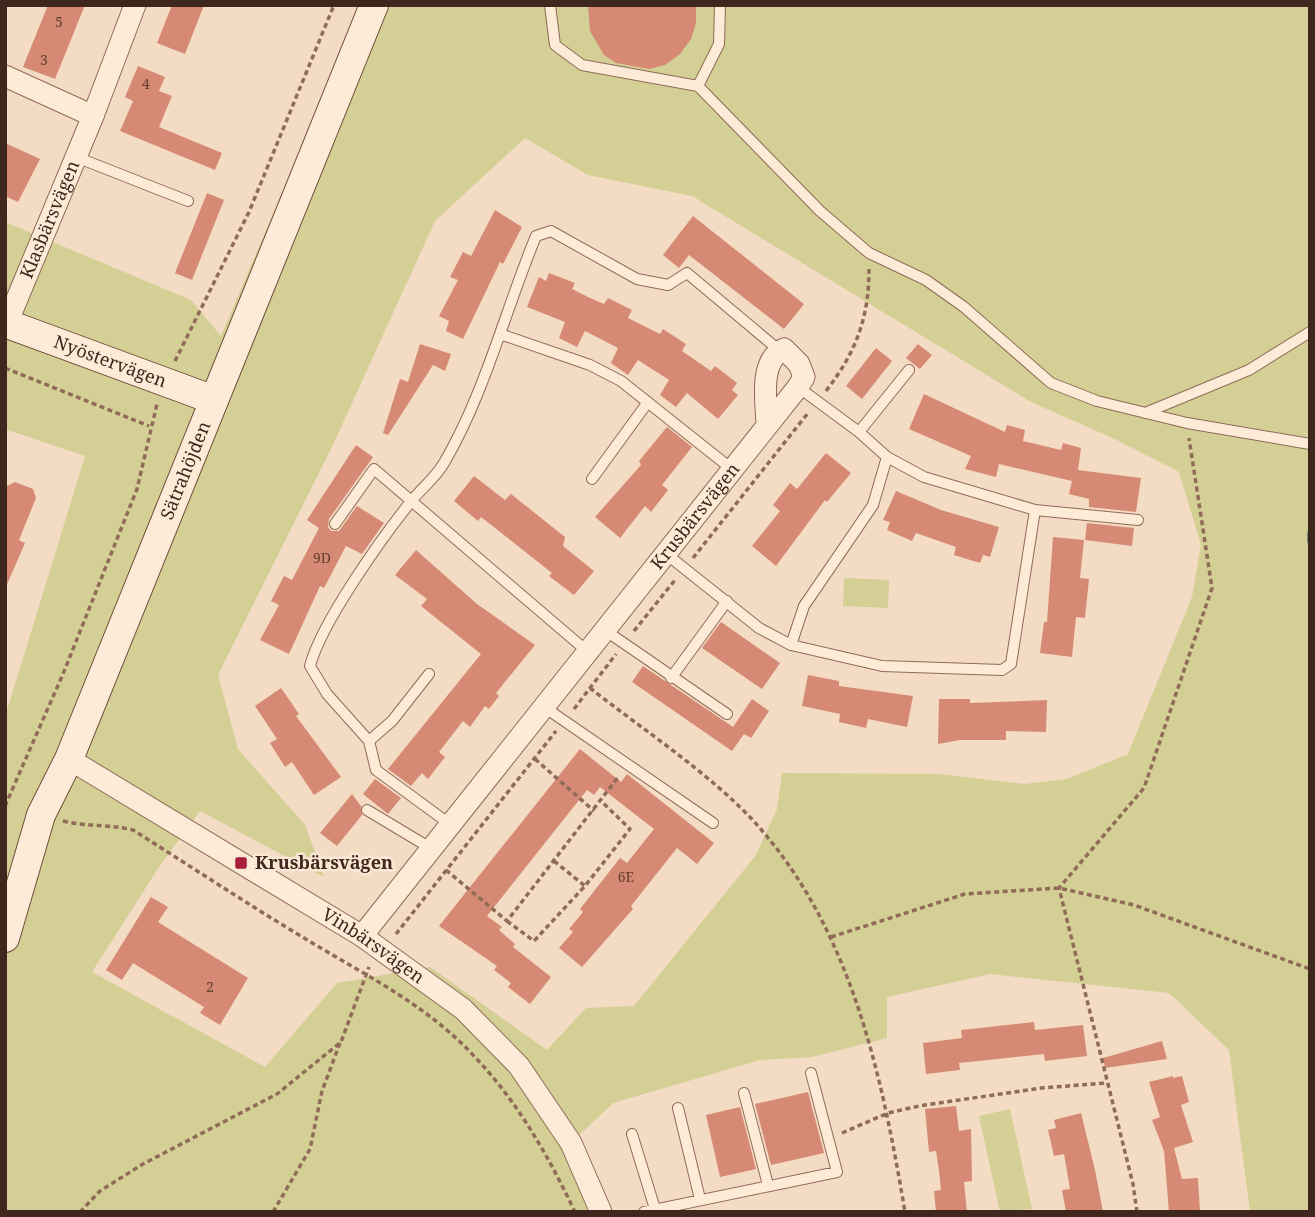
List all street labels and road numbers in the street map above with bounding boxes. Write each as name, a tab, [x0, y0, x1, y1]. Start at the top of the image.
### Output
street label: Klasbärsvägen	[14, 156, 84, 282]
street label: Nyöstervägen	[51, 329, 171, 393]
street label: Sätrahöjden	[154, 417, 216, 523]
street label: Krusbärsvägen	[645, 457, 745, 574]
street label: Vinbärsvägen	[318, 902, 430, 989]

